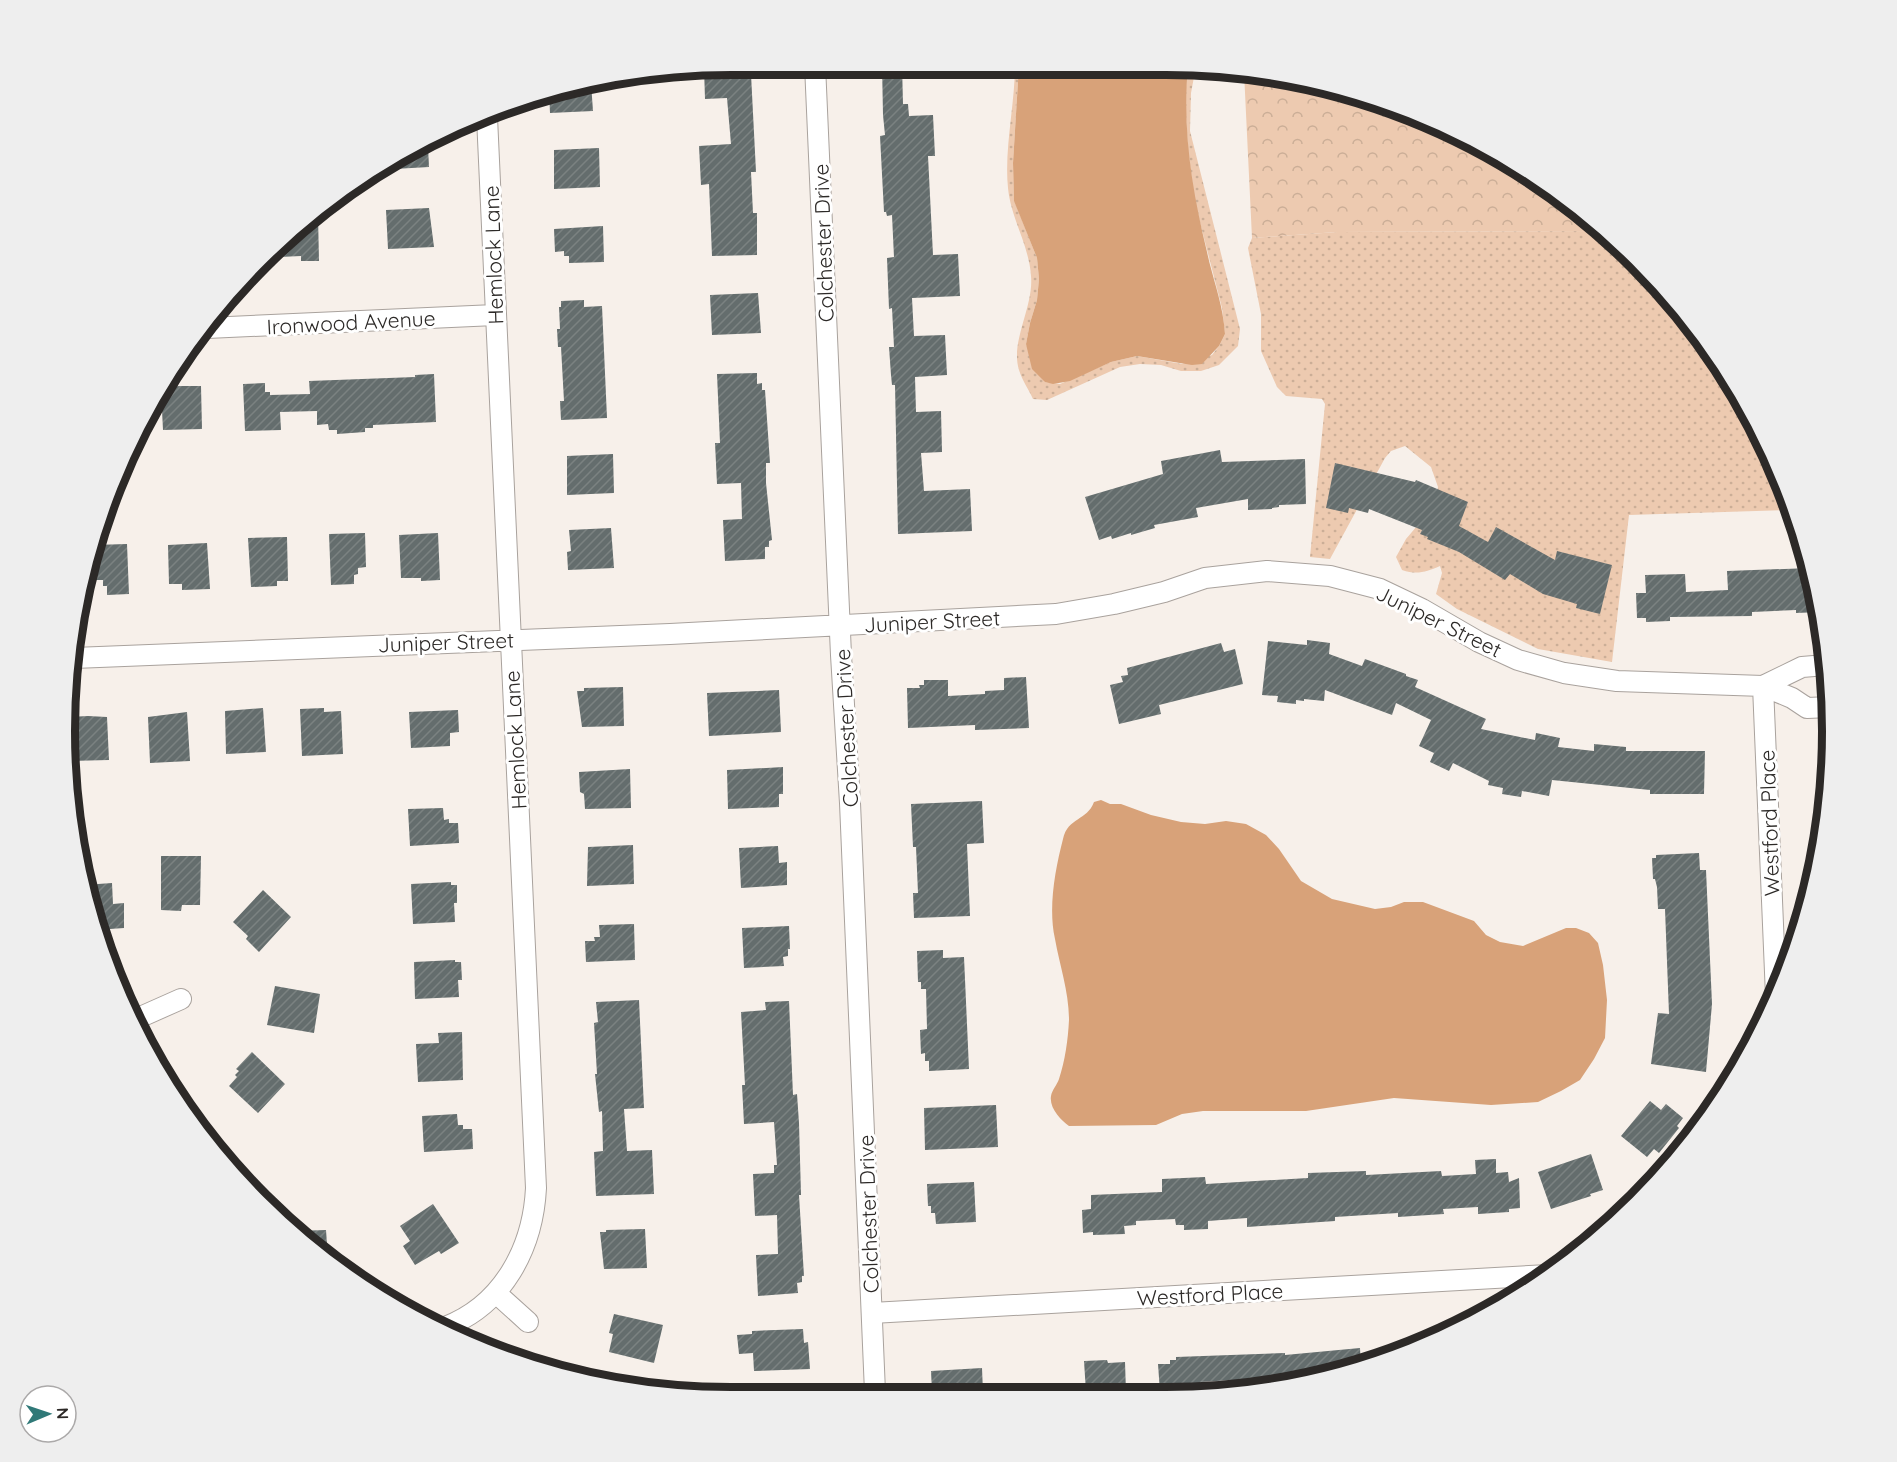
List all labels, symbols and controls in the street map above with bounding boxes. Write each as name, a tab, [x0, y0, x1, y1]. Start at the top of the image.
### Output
street label: Colchester Drive	[807, 163, 839, 323]
street label: Hemlock Lane	[478, 185, 508, 325]
street label: Ironwood Avenue	[266, 305, 436, 339]
street label: Juniper Street	[1372, 579, 1506, 663]
street label: Juniper Street	[863, 604, 1001, 638]
street label: Juniper Street	[377, 627, 515, 657]
street label: Colchester Drive	[829, 648, 863, 808]
street label: Hemlock Lane	[498, 670, 532, 810]
street label: Westford Place	[1753, 749, 1785, 897]
street label: Colchester Drive	[852, 1134, 884, 1294]
street label: Westford Place	[1136, 1277, 1284, 1311]
north arrow	[18, 1384, 78, 1444]
text: N	[53, 1407, 73, 1420]

